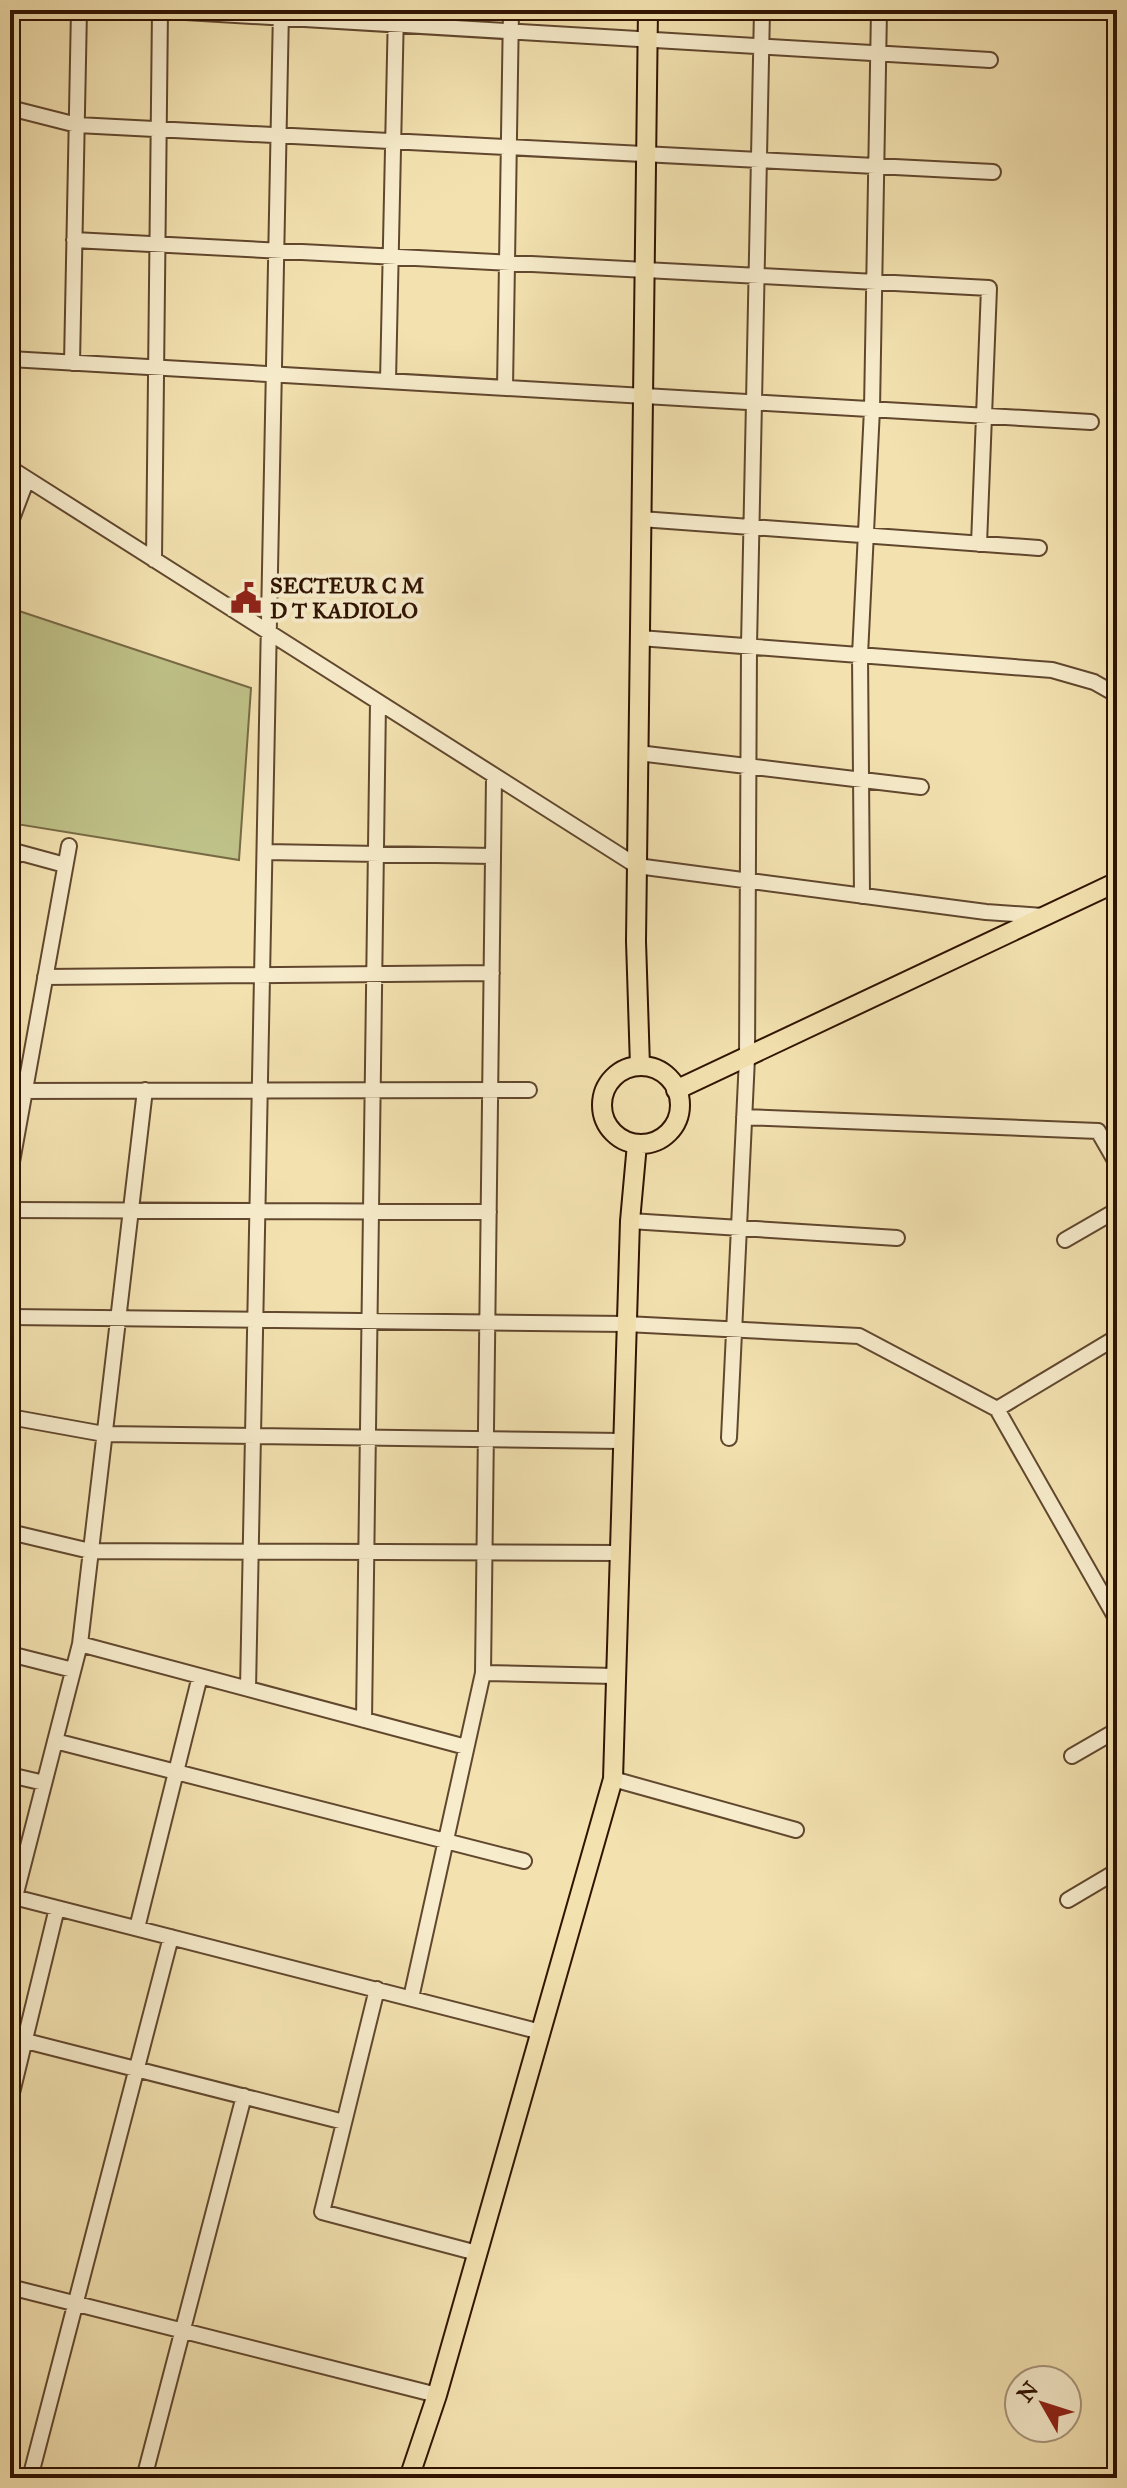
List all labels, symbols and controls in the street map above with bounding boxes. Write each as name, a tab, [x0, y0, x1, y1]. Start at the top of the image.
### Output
place label: SECTEUR C M D T KADIOLO	[270, 572, 424, 624]
public building icon: SECTEUR C M D T KADIOLO	[229, 581, 263, 615]
north arrow	[1003, 2364, 1083, 2444]
text: N	[1011, 2376, 1044, 2407]

